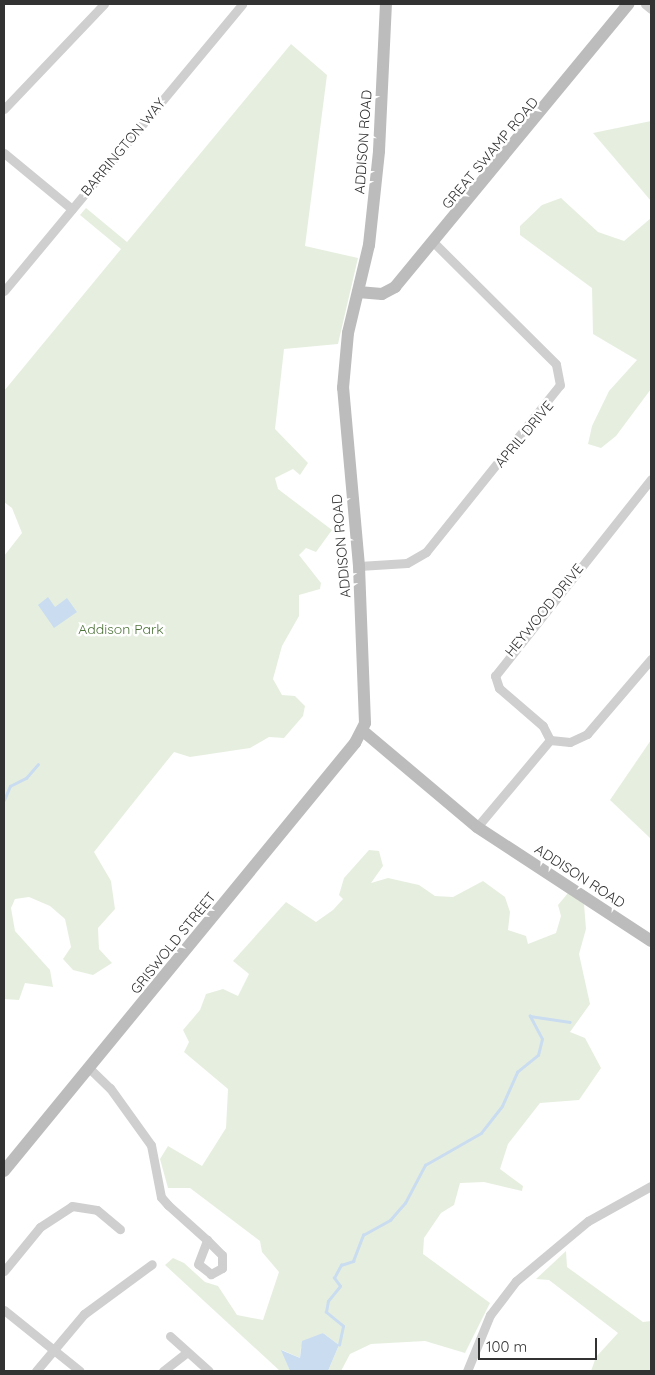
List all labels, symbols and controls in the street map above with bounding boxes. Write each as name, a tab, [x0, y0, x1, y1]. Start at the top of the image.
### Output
street label: ADDISON ROAD	[351, 89, 375, 195]
street label: GREAT SWAMP ROAD	[438, 94, 542, 212]
street label: BARRINGTON WAY	[77, 95, 169, 199]
street label: APRIL DRIVE	[491, 397, 557, 471]
street label: ADDISON ROAD	[328, 493, 354, 599]
street label: HEYWOOD DRIVE	[501, 560, 587, 660]
park label: Addison Park	[78, 621, 164, 637]
street label: ADDISON ROAD	[532, 841, 628, 911]
street label: GRISWOLD STREET	[127, 889, 219, 997]
scale bar	[480, 1328, 599, 1360]
text: 100 m	[486, 1337, 527, 1356]

